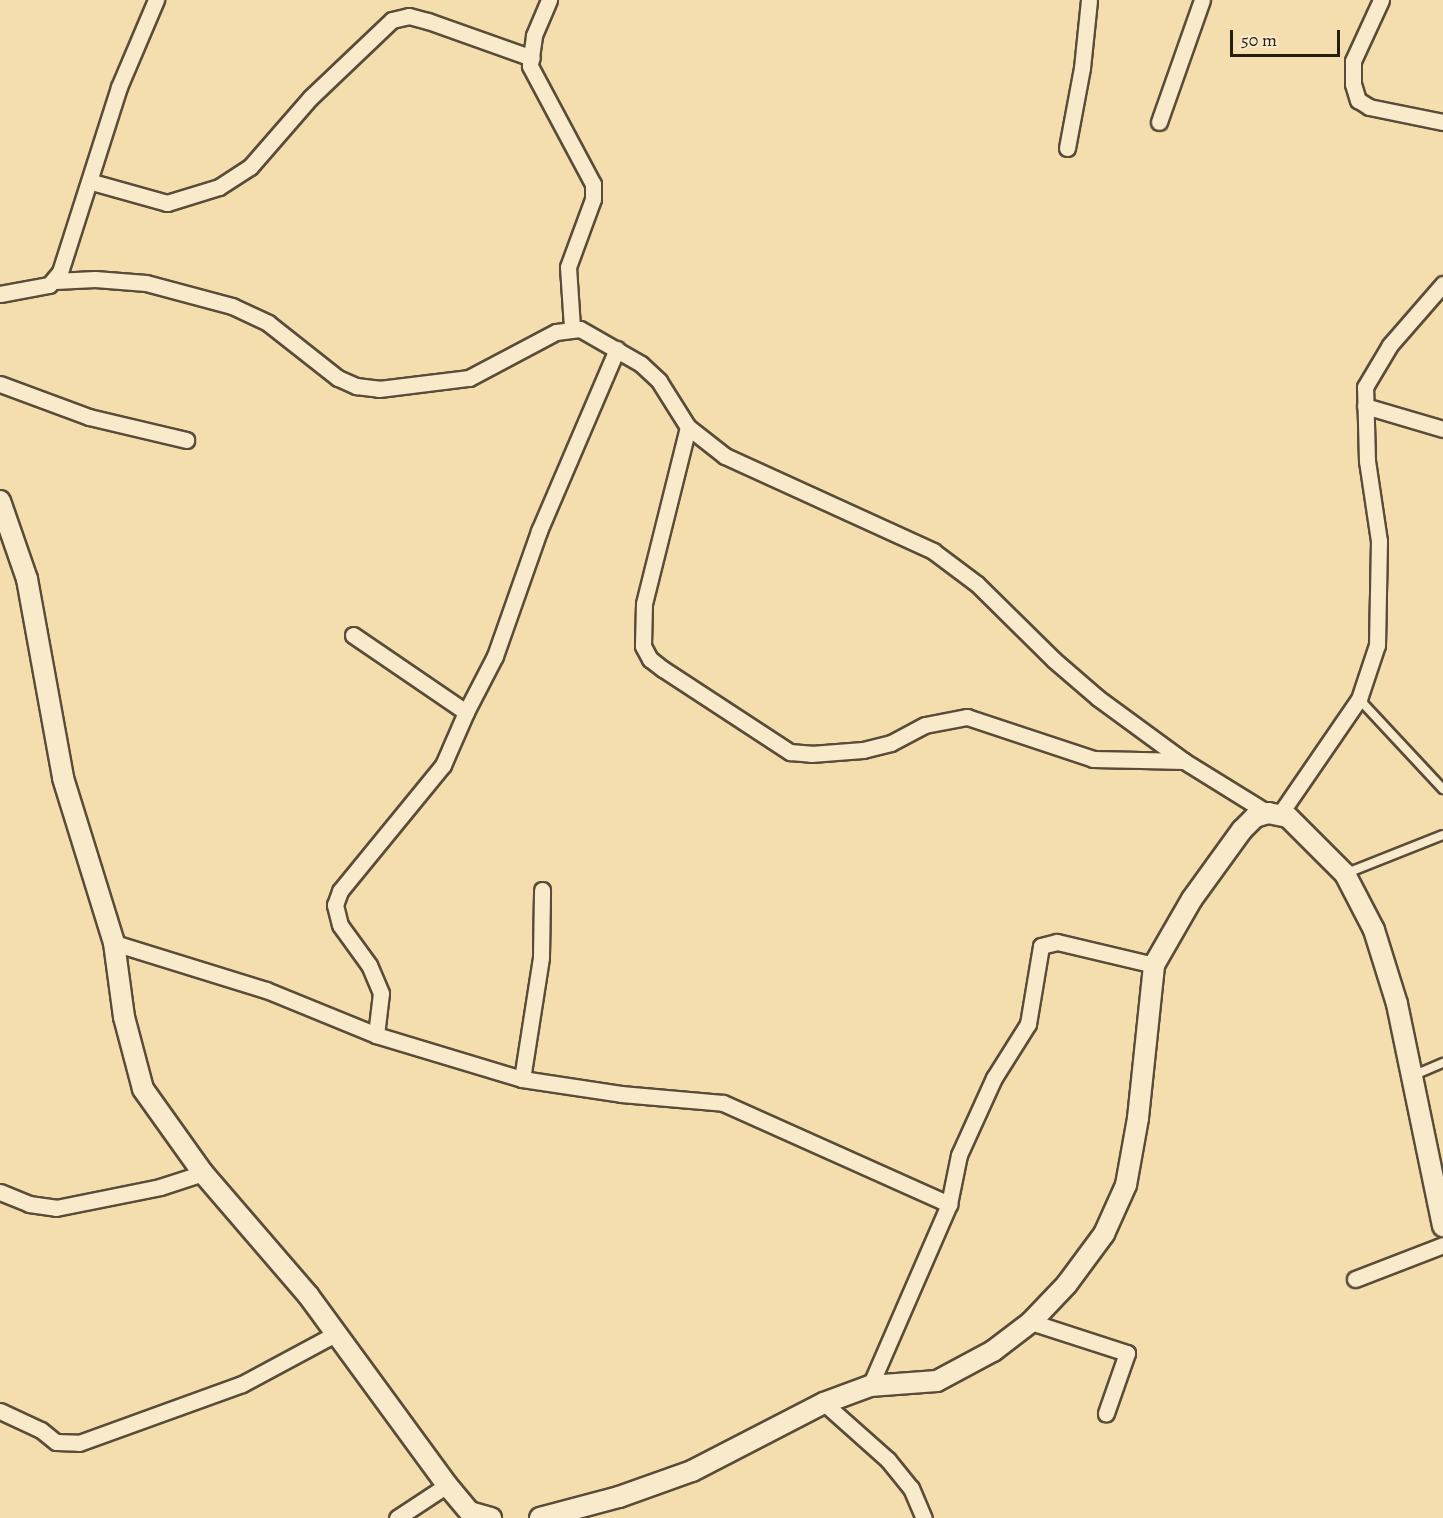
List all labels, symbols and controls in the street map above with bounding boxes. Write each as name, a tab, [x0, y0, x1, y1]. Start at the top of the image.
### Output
scale bar	[1233, 18, 1342, 56]
text: 50 m	[1241, 28, 1277, 52]

